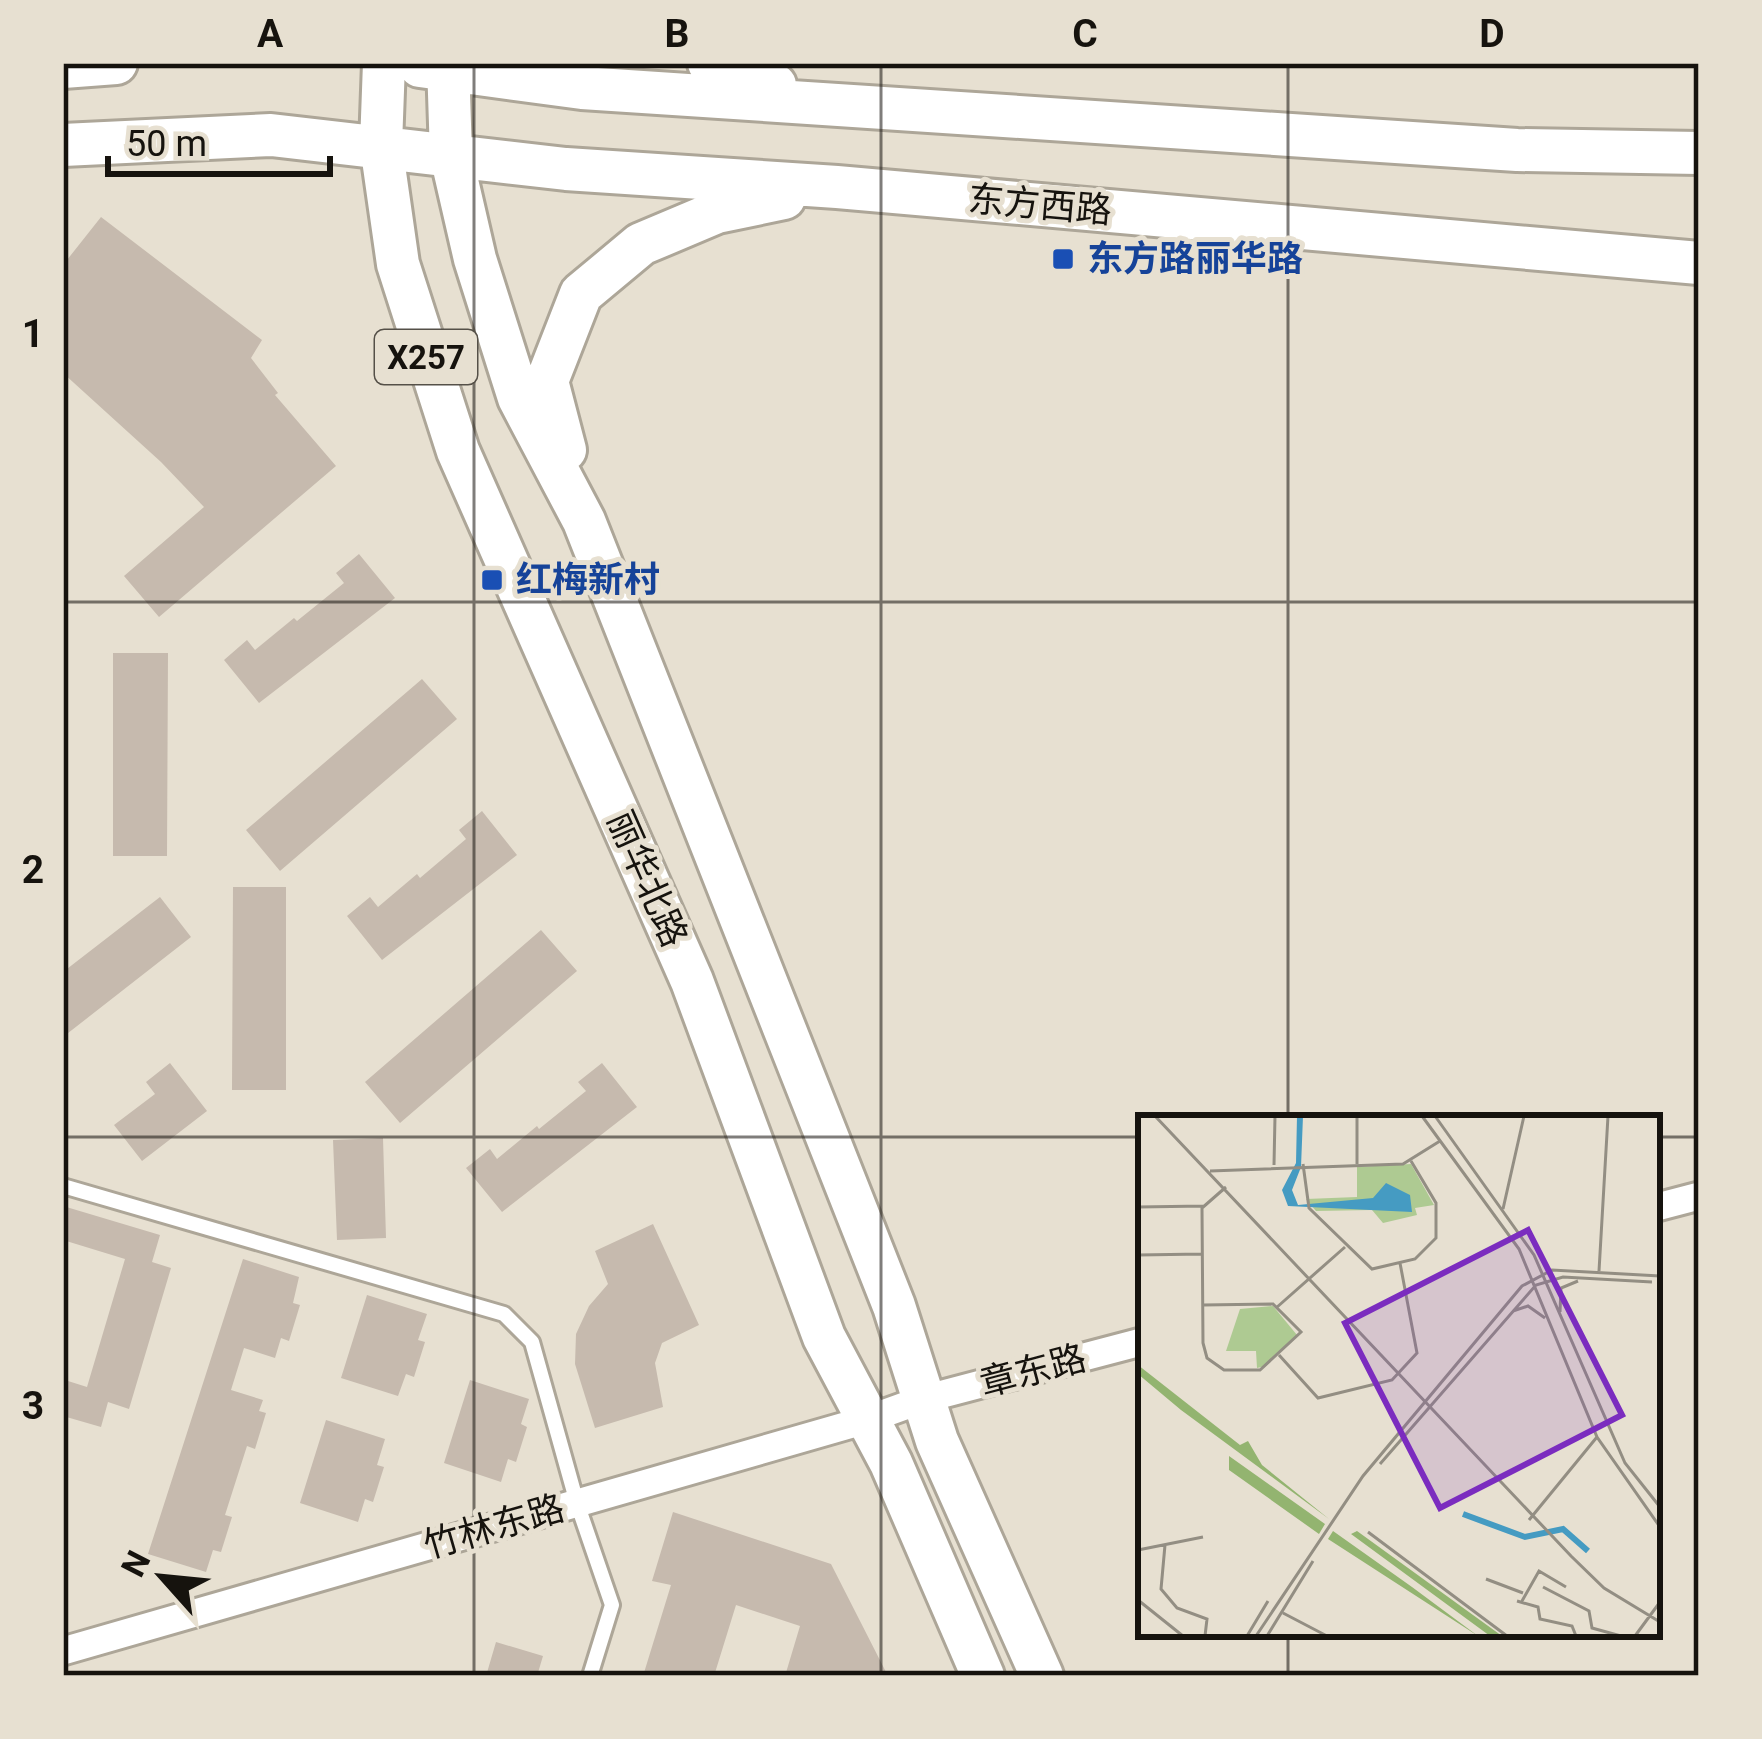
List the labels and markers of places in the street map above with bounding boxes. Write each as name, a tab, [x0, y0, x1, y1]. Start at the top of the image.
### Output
place label: 东方路丽华路	[1087, 238, 1303, 280]
marker: 东方路丽华路	[1050, 246, 1076, 272]
place label: 红梅新村	[516, 559, 660, 601]
marker: 红梅新村	[479, 567, 505, 593]

